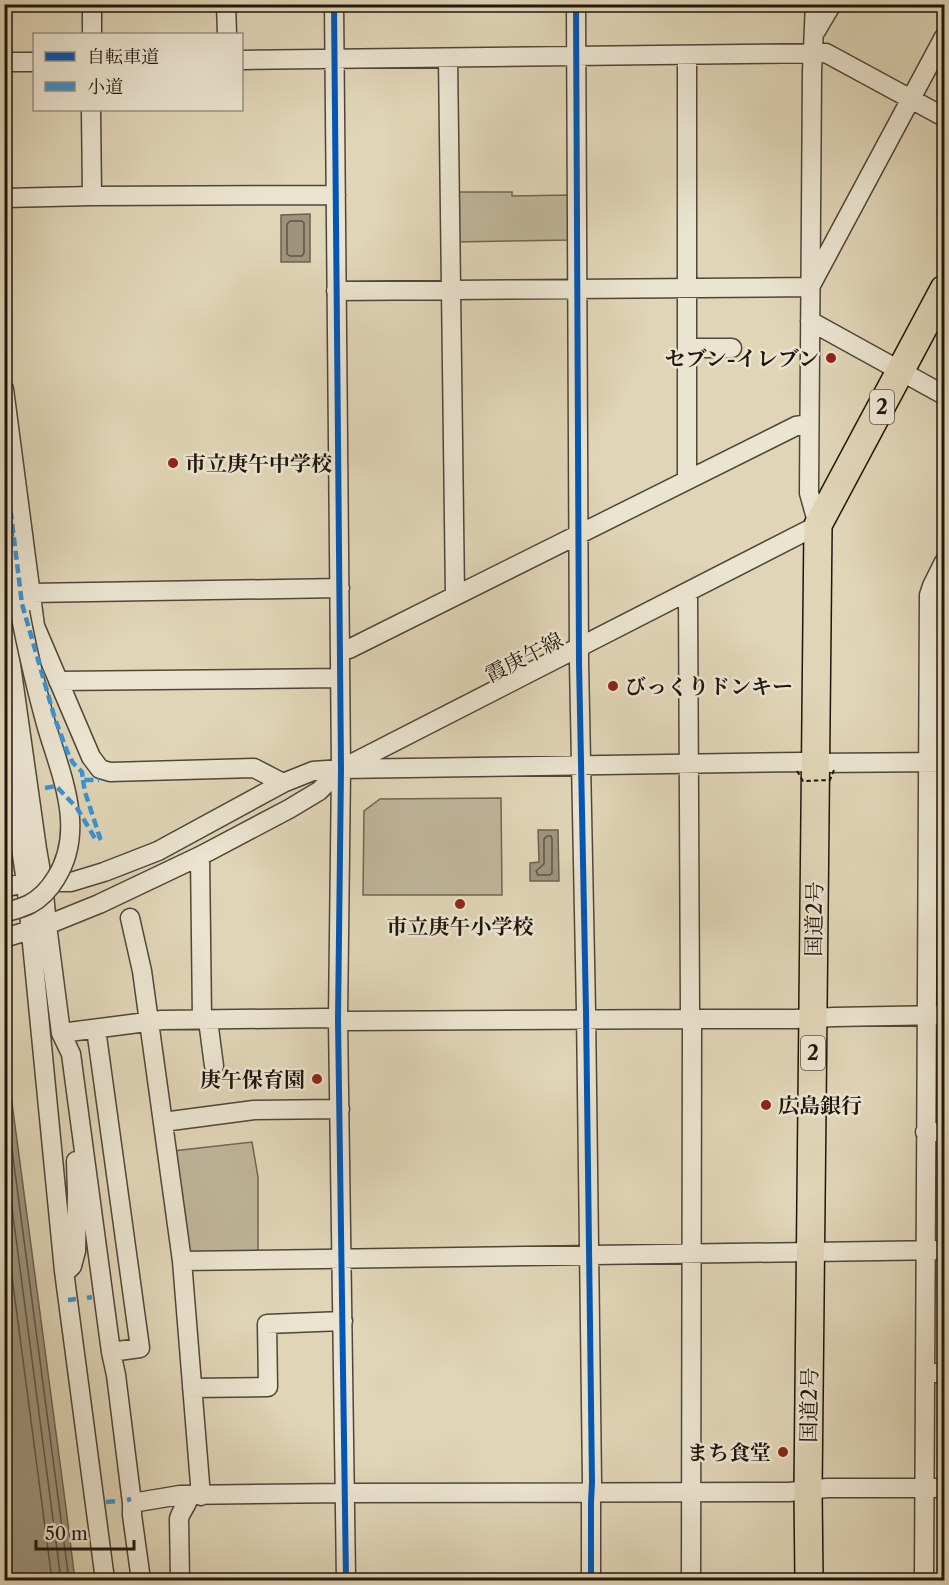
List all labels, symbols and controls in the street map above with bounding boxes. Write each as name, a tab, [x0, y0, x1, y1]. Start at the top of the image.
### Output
legend	[33, 33, 243, 111]
text: 自転車道	[87, 46, 159, 68]
text: 小道	[87, 76, 123, 98]
place label: セブン-イレブン	[664, 346, 819, 371]
marker: セブン-イレブン	[824, 351, 838, 365]
road number: 2	[870, 390, 894, 424]
place label: 市立庚午中学校	[185, 451, 332, 476]
marker: 市立庚午中学校	[166, 456, 180, 470]
street label: 霞庚午線	[481, 627, 567, 687]
place label: びっくりドンキー	[625, 674, 793, 699]
marker: びっくりドンキー	[606, 679, 620, 693]
street label: 国道2号	[801, 881, 827, 957]
marker: 市立庚午小学校	[453, 897, 467, 911]
place label: 市立庚午小学校	[387, 914, 534, 939]
road number: 2	[801, 1036, 825, 1070]
place label: 庚午保育園	[200, 1067, 305, 1092]
marker: 庚午保育園	[310, 1072, 324, 1086]
place label: 広島銀行	[778, 1093, 862, 1118]
marker: 広島銀行	[759, 1098, 773, 1112]
street label: 国道2号	[796, 1367, 822, 1443]
place label: まち食堂	[687, 1440, 771, 1465]
marker: まち食堂	[776, 1445, 790, 1459]
scale bar	[36, 1513, 134, 1551]
text: 50 m	[45, 1523, 88, 1545]

